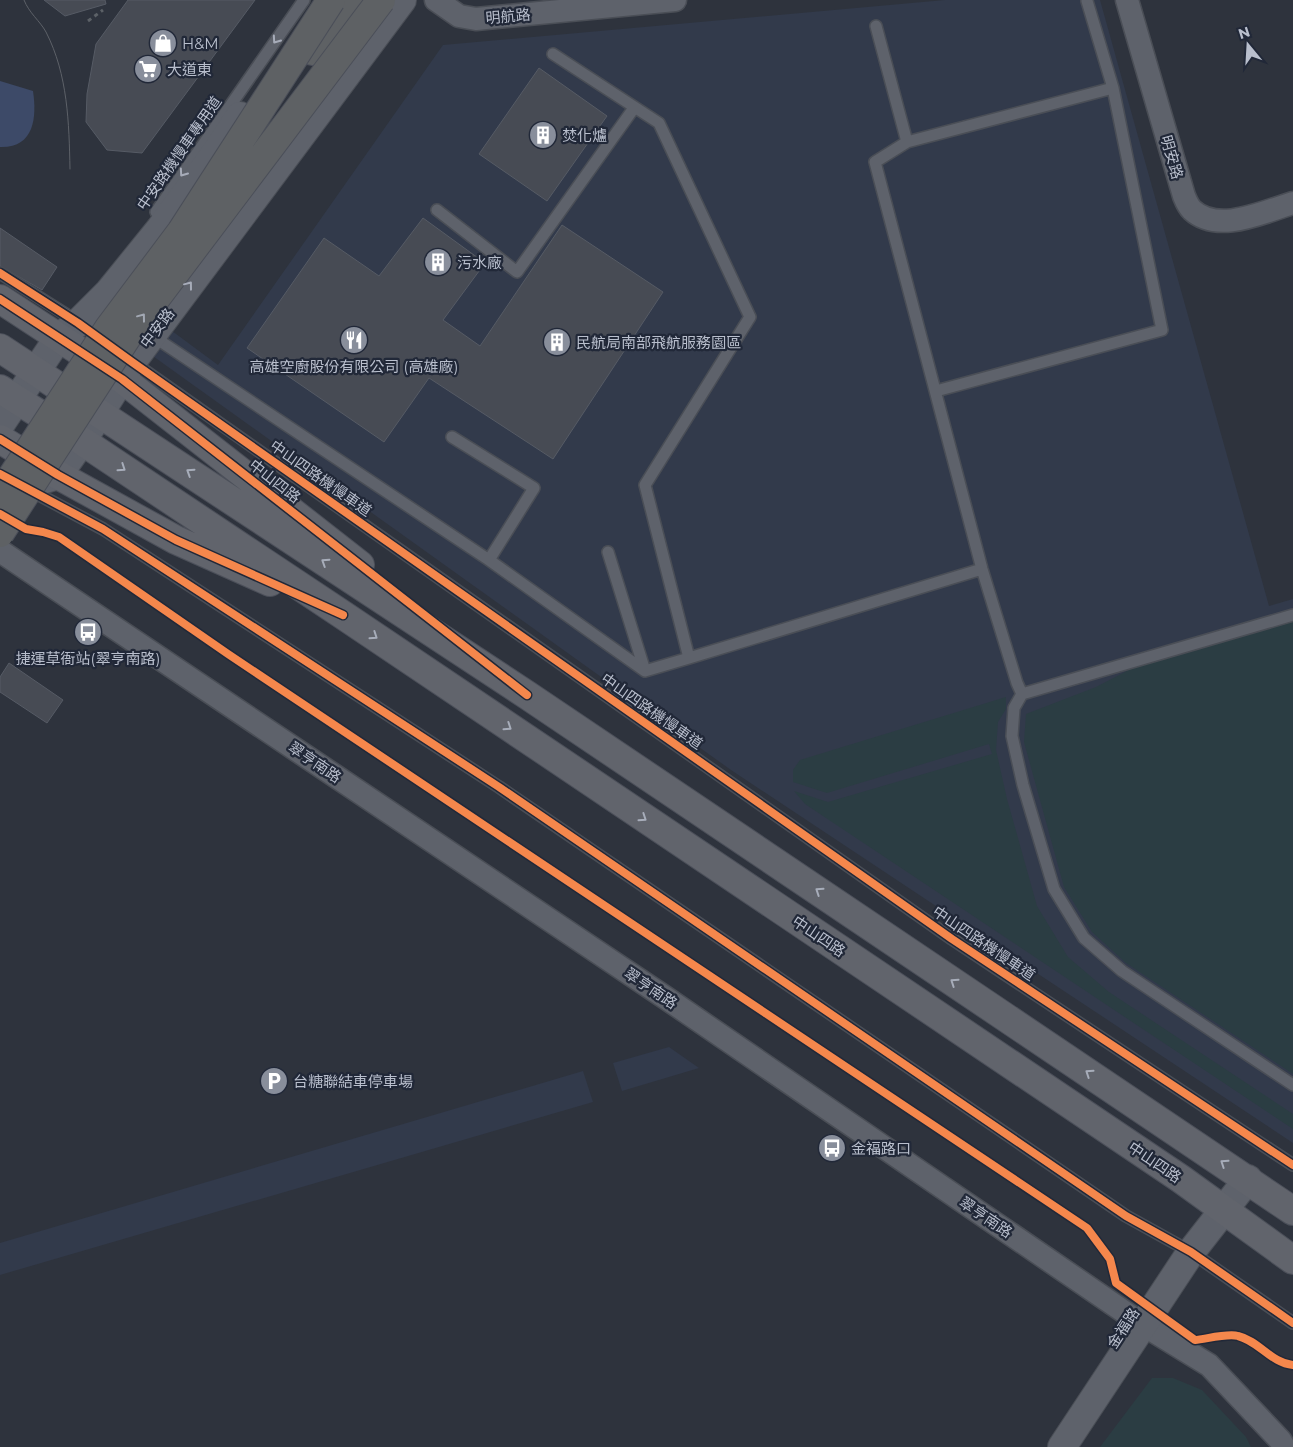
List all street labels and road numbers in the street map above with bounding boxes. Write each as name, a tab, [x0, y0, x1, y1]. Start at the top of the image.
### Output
street label: 明航路	[485, 5, 531, 27]
street label: 中安路機慢車專用道	[132, 92, 226, 214]
street label: 明安路	[1157, 133, 1187, 181]
street label: 中安路	[136, 304, 178, 352]
street label: 中山四路機慢車道	[267, 436, 375, 520]
street label: 中山四路	[246, 455, 304, 507]
street label: 中山四路機慢車道	[597, 669, 707, 753]
street label: 翠亨南路	[285, 737, 345, 787]
street label: 中山四路機慢車道	[929, 902, 1039, 984]
street label: 中山四路	[789, 911, 849, 961]
street label: 翠亨南路	[621, 963, 681, 1013]
street label: 中山四路	[1125, 1137, 1185, 1187]
street label: 翠亨南路	[956, 1192, 1016, 1242]
street label: 金福路	[1103, 1304, 1143, 1352]

